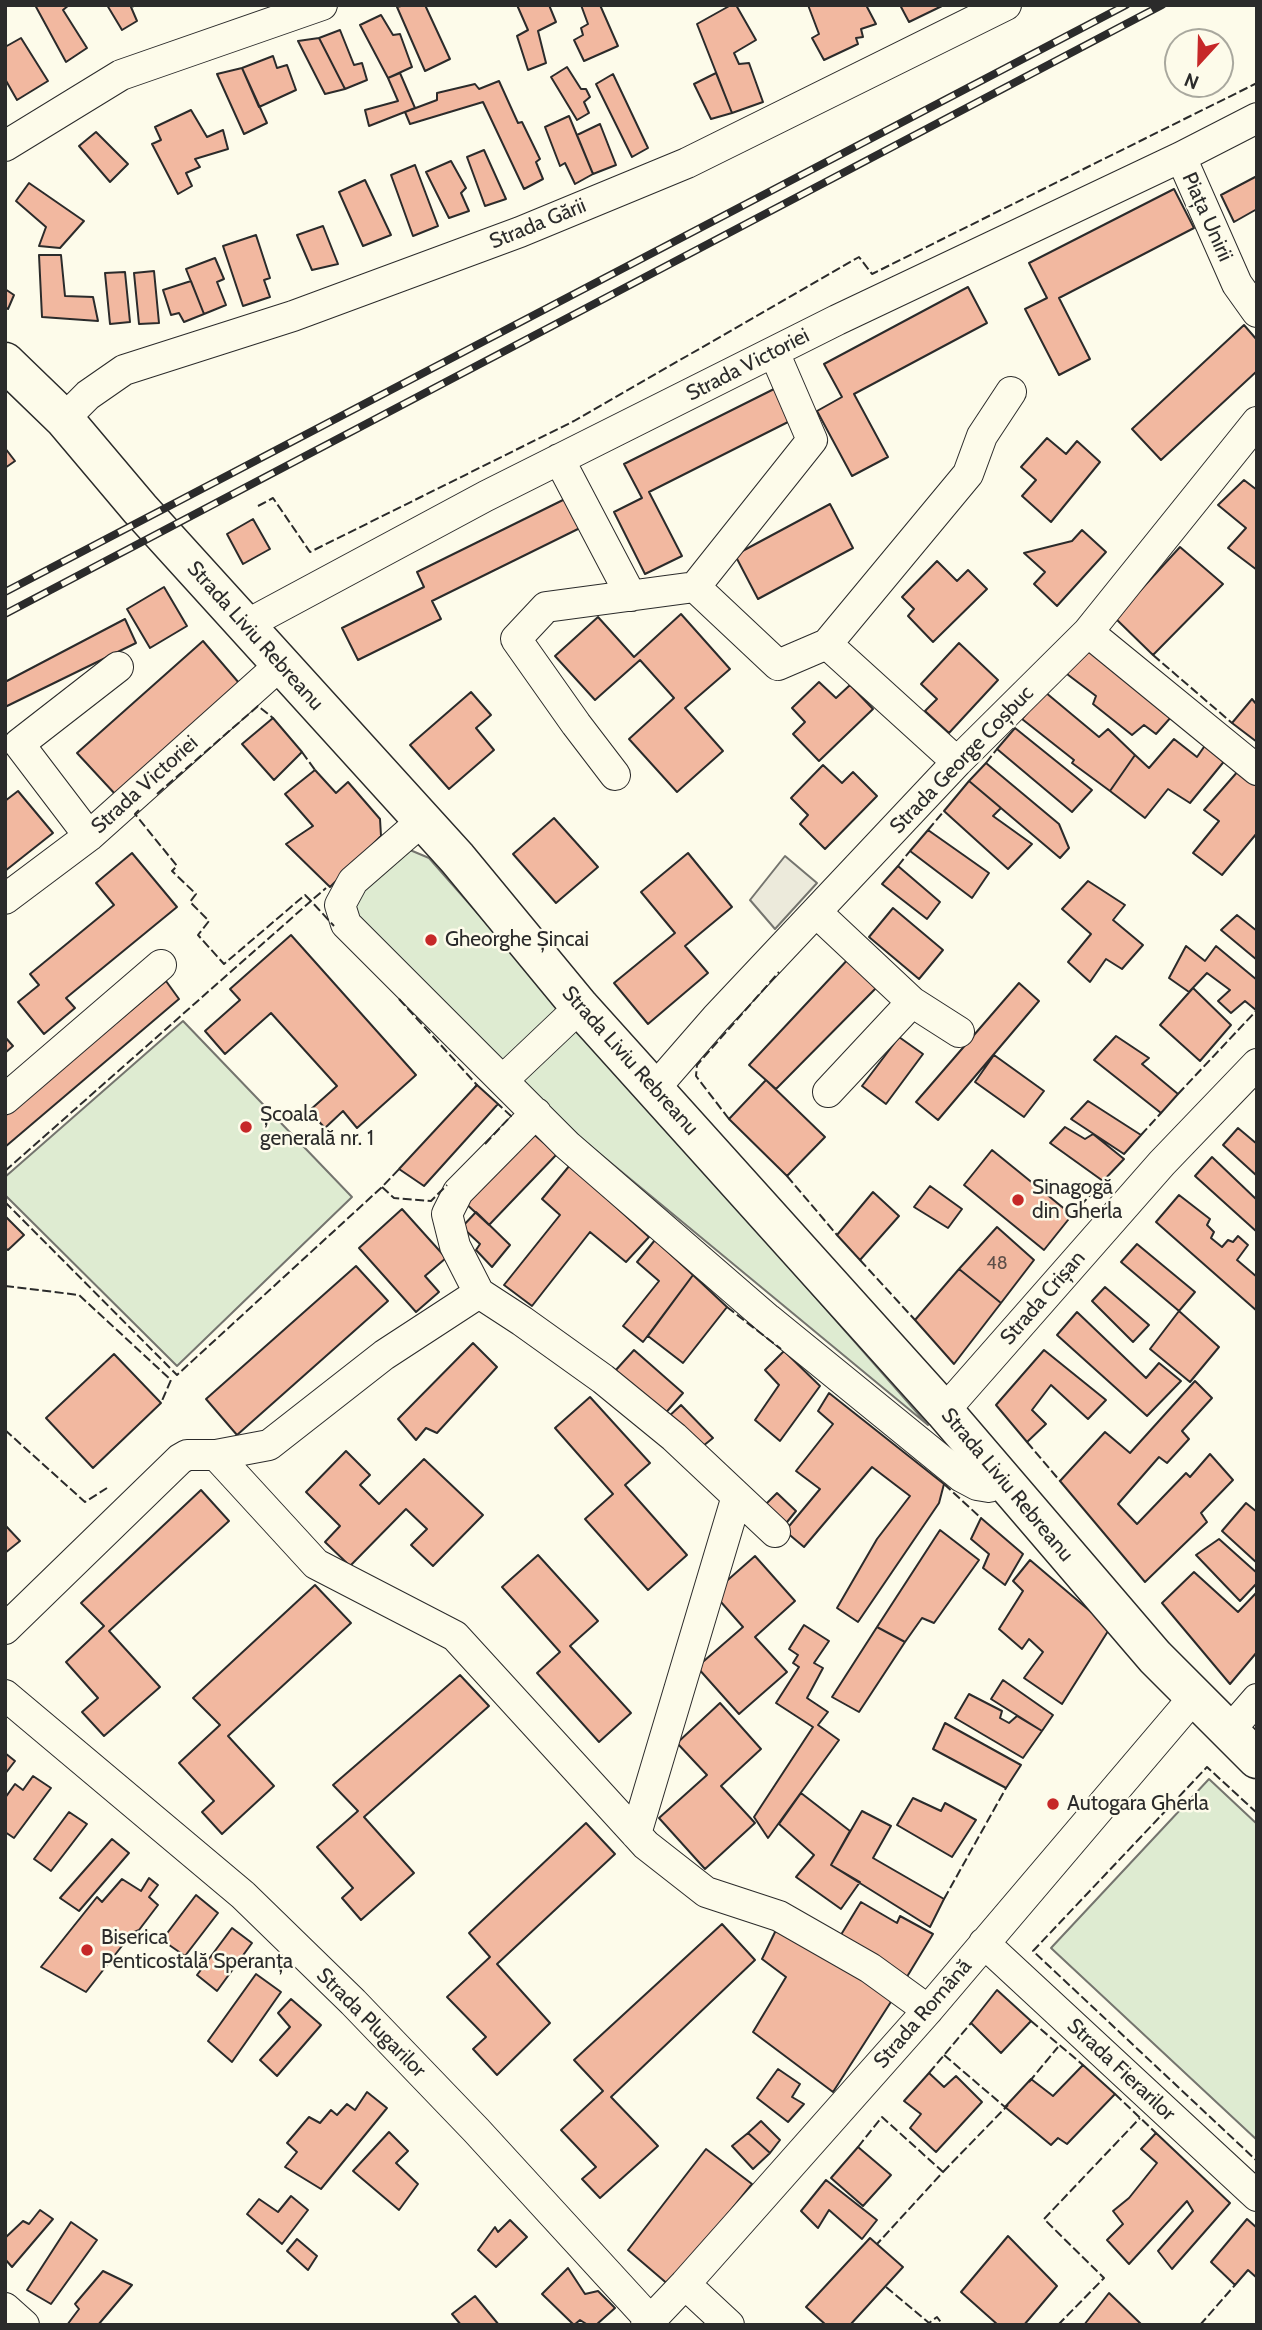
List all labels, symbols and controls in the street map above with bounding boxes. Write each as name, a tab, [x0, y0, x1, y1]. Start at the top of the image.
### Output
north arrow	[1164, 28, 1234, 98]
text: N	[1181, 68, 1202, 94]
street label: Piața Unirii	[1176, 169, 1238, 265]
street label: Strada Gării	[486, 193, 590, 255]
street label: Strada Victoriei	[682, 323, 814, 407]
street label: Strada Liviu Rebreanu	[181, 556, 329, 716]
street label: Strada George Coșbuc	[885, 681, 1039, 839]
street label: Strada Victoriei	[87, 731, 203, 839]
place label: Gheorghe Șincai	[445, 927, 589, 953]
marker: Gheorghe Șincai	[423, 932, 439, 948]
street label: Strada Liviu Rebreanu	[556, 981, 704, 1141]
place label: Școala generală nr. 1	[260, 1102, 374, 1152]
marker: Școala generală nr. 1	[238, 1119, 254, 1135]
place label: Sinagogă din Gherla	[1032, 1175, 1122, 1225]
marker: Sinagogă din Gherla	[1010, 1192, 1026, 1208]
street label: Strada Crișan	[995, 1246, 1091, 1350]
house number: 48	[986, 1253, 1008, 1275]
street label: Strada Liviu Rebreanu	[936, 1403, 1078, 1567]
place label: Autogara Gherla	[1067, 1791, 1209, 1817]
marker: Autogara Gherla	[1045, 1796, 1061, 1812]
place label: Biserica Penticostală Speranța	[101, 1925, 293, 1975]
marker: Biserica Penticostală Speranța	[79, 1942, 95, 1958]
street label: Strada Română	[869, 1954, 977, 2074]
street label: Strada Plugarilor	[311, 1963, 431, 2083]
street label: Strada Fierarilor	[1062, 2013, 1180, 2127]

